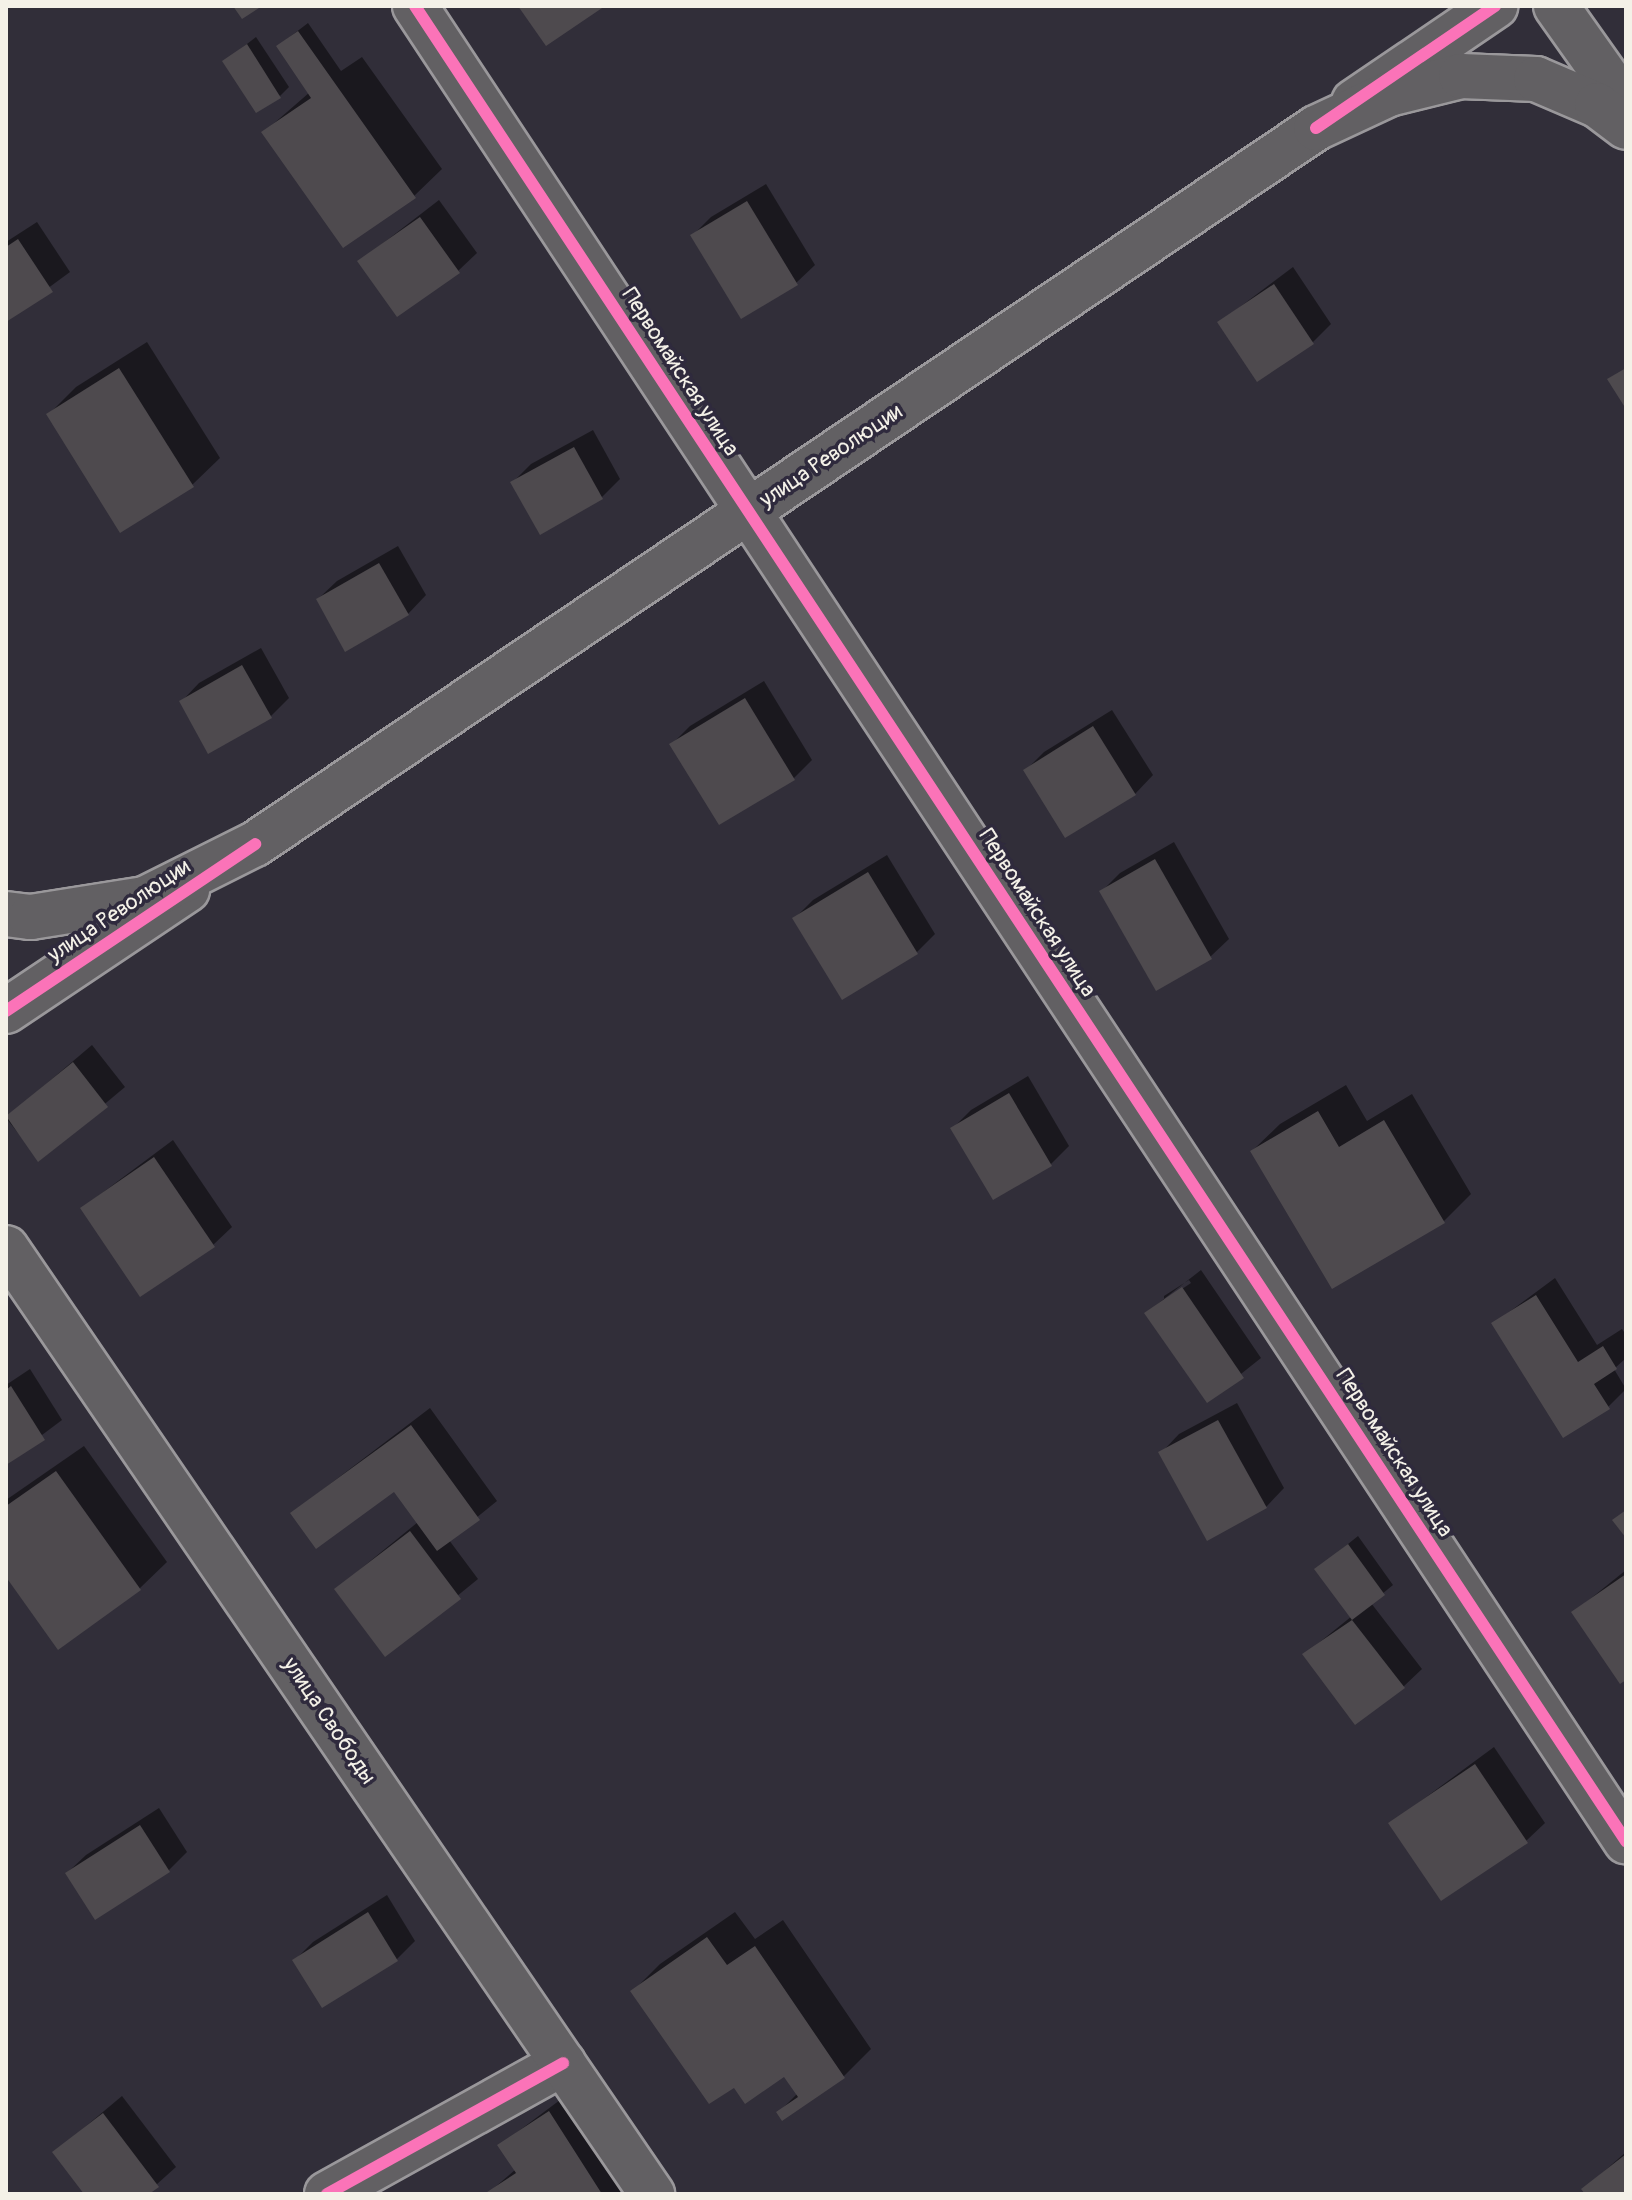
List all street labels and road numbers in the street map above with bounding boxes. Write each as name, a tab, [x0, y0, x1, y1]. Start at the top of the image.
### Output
street label: Первомайская улица	[616, 283, 744, 461]
street label: улица Революции	[755, 399, 907, 513]
street label: Первомайская улица	[973, 824, 1101, 1002]
street label: улица Революции	[43, 854, 195, 968]
street label: Первомайская улица	[1330, 1364, 1458, 1542]
street label: улица Свободы	[277, 1652, 381, 1790]

